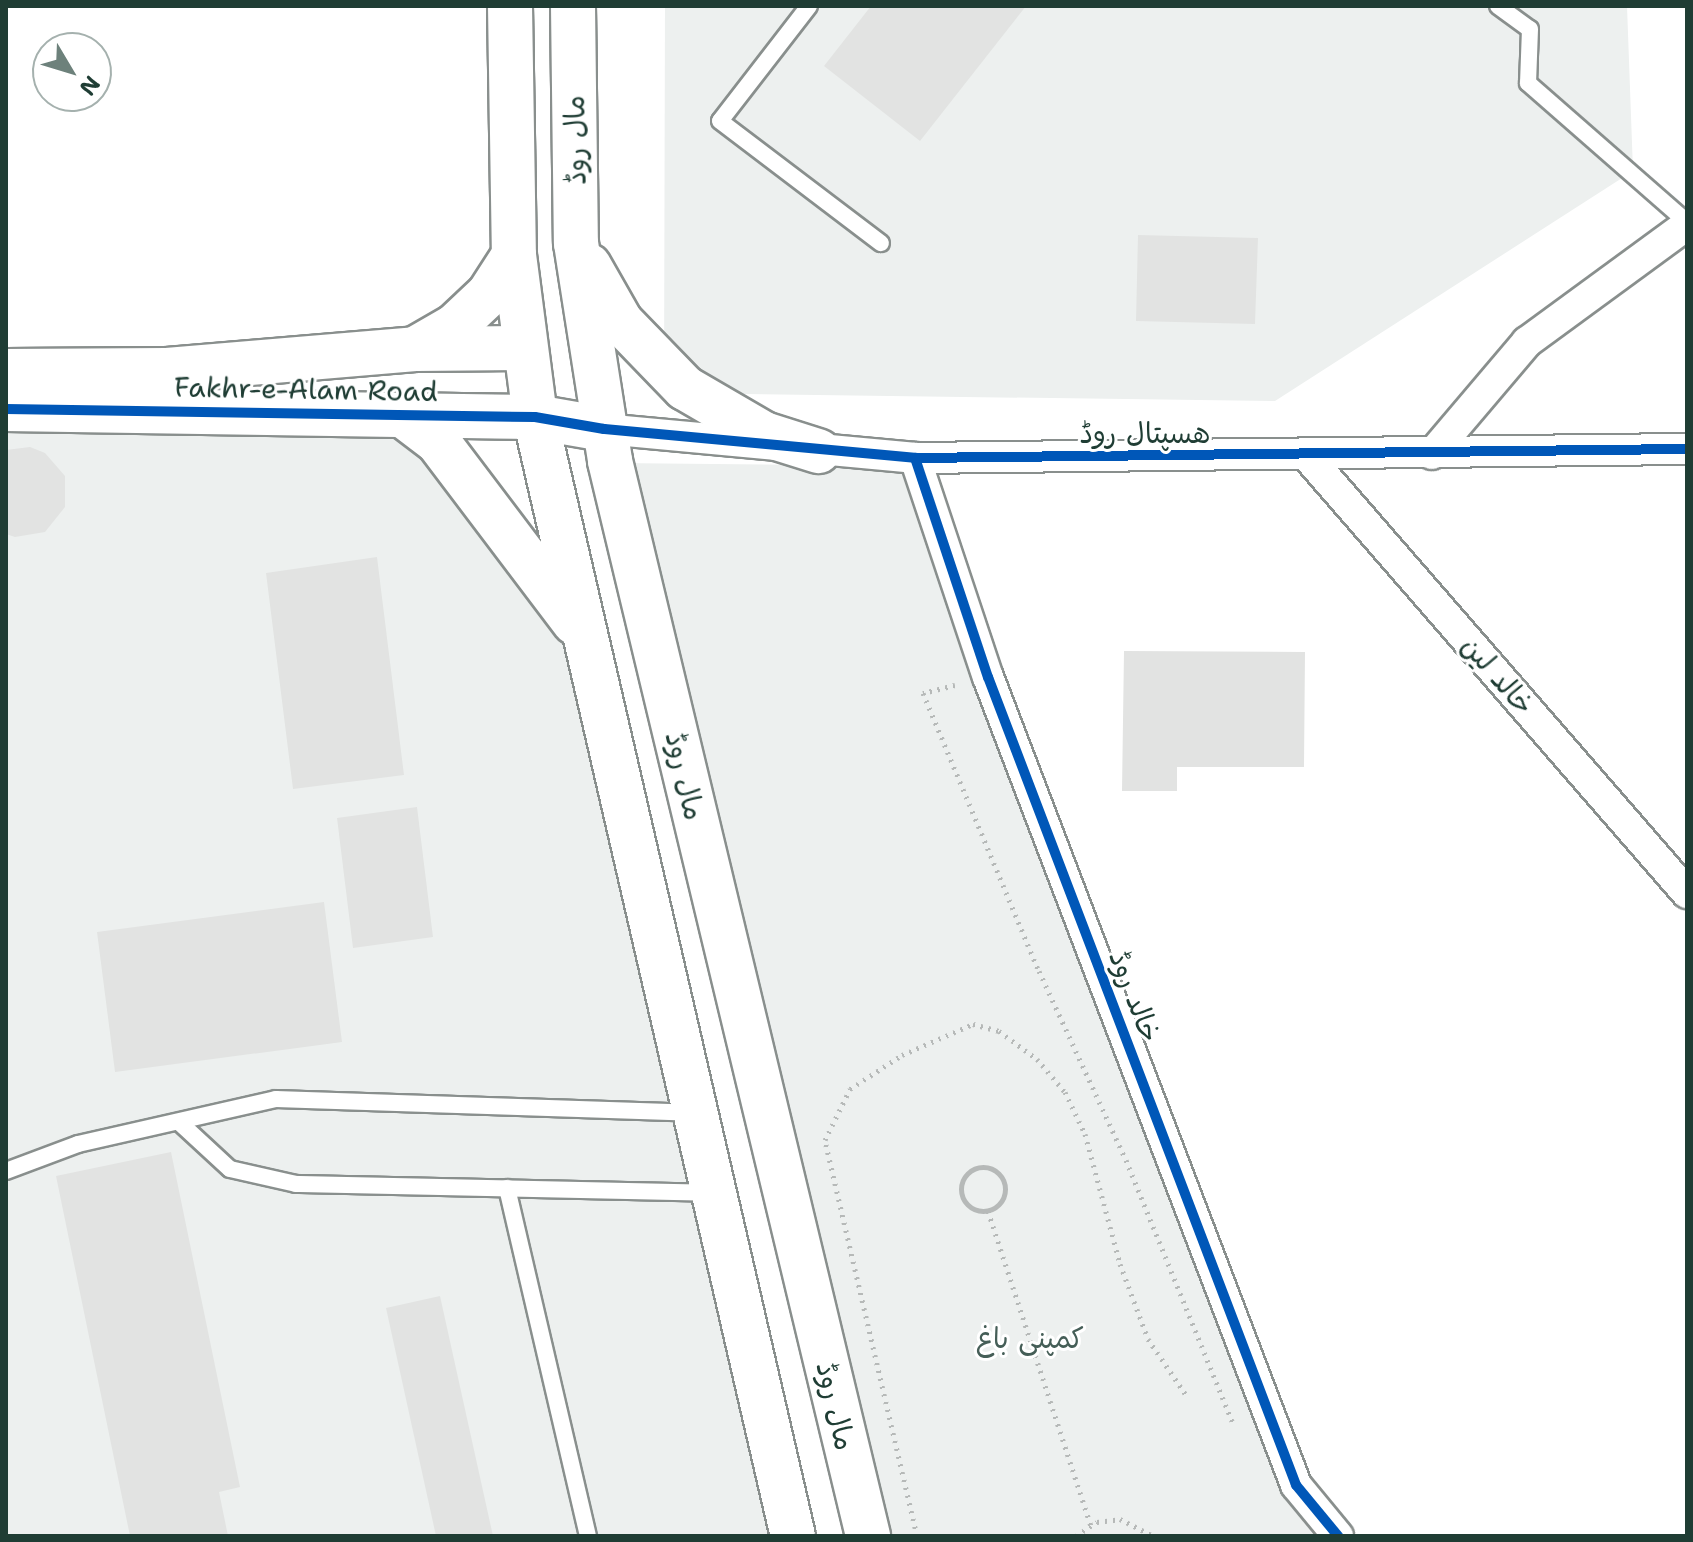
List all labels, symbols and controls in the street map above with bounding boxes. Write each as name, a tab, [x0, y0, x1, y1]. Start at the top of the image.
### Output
north arrow	[32, 32, 112, 112]
text: N	[73, 70, 107, 102]
street label: مال روڈ	[557, 95, 593, 185]
street label: Fakhr-e-Alam Road	[174, 370, 438, 408]
street label: ھسپتال روڈ	[1079, 416, 1211, 450]
street label: خالد لین	[1455, 629, 1541, 721]
street label: مال روڈ	[659, 729, 711, 823]
street label: خالد روڈ	[1102, 945, 1168, 1047]
park label: کمپنی باغ	[976, 1321, 1084, 1355]
street label: مال روڈ	[810, 1359, 862, 1453]

